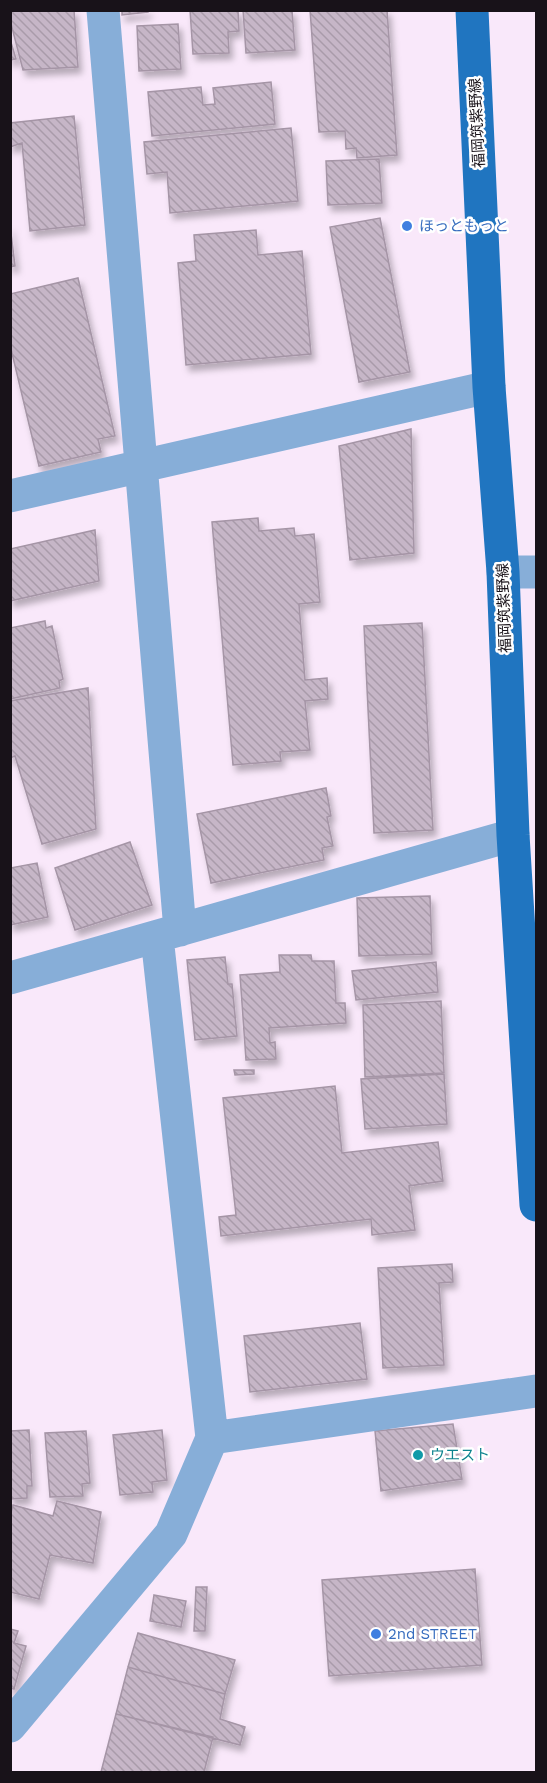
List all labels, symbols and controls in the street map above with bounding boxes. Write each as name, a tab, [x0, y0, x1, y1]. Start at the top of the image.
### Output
street label: 福岡筑紫野線	[466, 78, 488, 168]
place label: ほっともっと	[419, 217, 509, 235]
marker: ほっともっと	[400, 219, 414, 233]
street label: 福岡筑紫野線	[493, 563, 515, 653]
place label: ウエスト	[430, 1446, 490, 1464]
marker: ウエスト	[411, 1448, 425, 1462]
place label: 2nd STREET	[388, 1625, 477, 1643]
marker: 2nd STREET	[369, 1627, 383, 1641]

